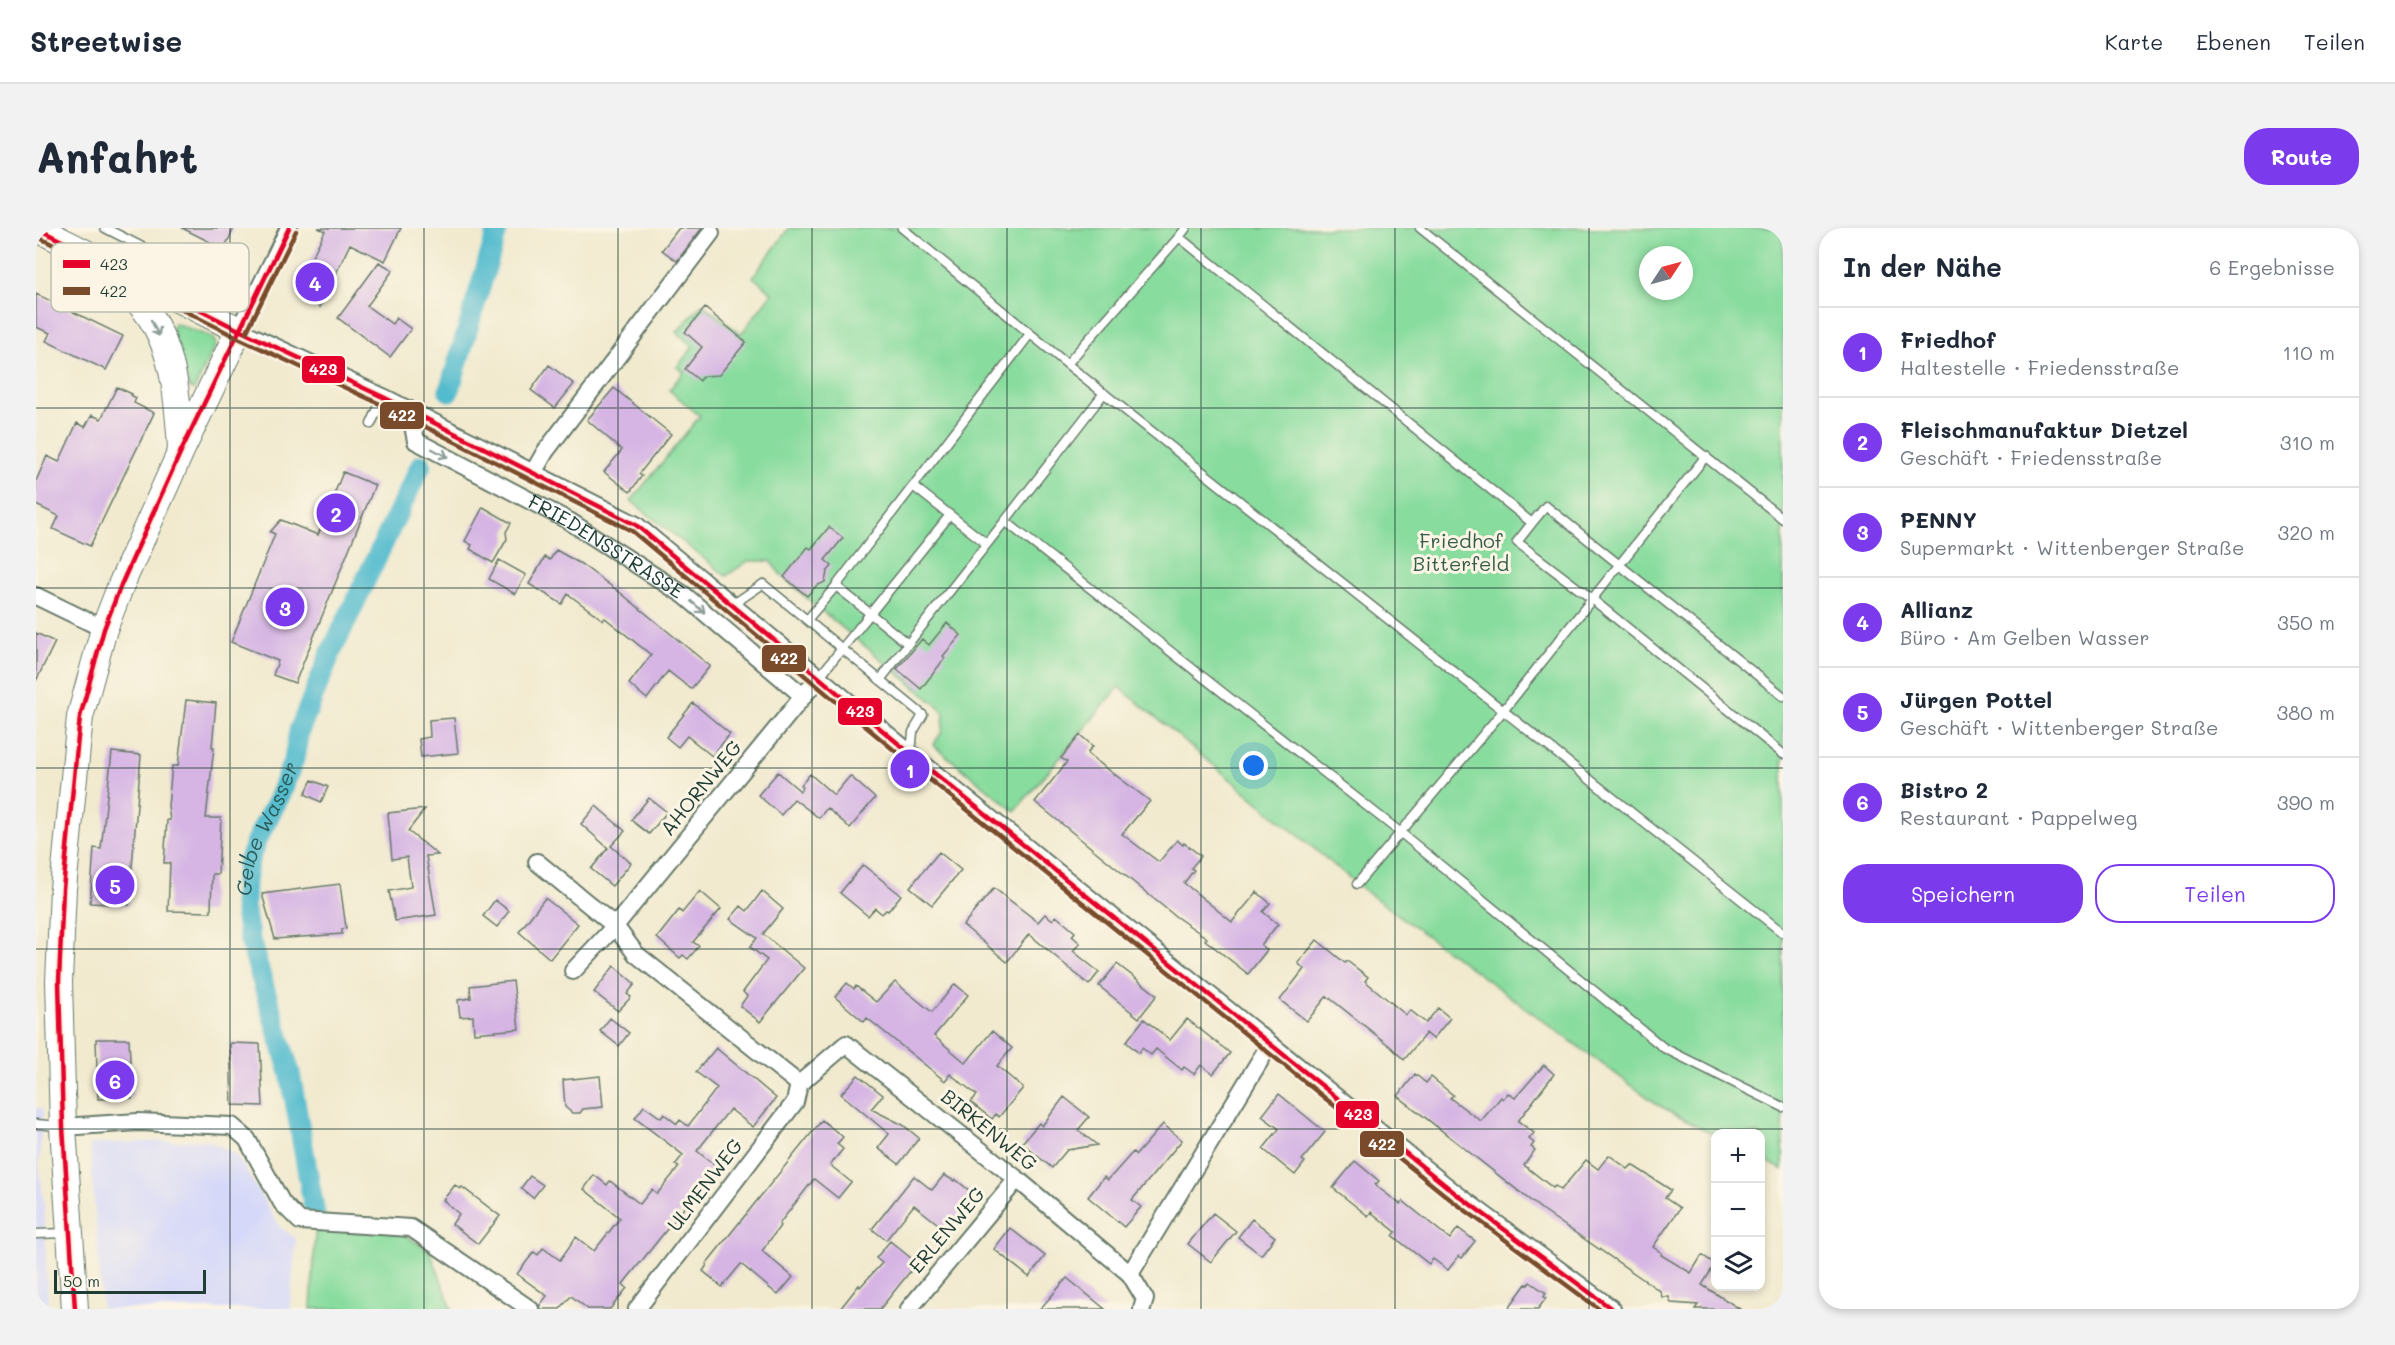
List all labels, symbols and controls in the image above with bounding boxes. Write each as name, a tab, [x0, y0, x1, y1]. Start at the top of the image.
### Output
text: Streetwise	[30, 23, 182, 59]
text: Karte	[2105, 28, 2163, 55]
text: Ebenen	[2196, 28, 2271, 55]
text: Teilen	[2304, 28, 2365, 55]
button: Route	[2244, 128, 2359, 185]
text: Anfahrt	[36, 129, 198, 184]
legend	[51, 243, 249, 312]
north arrow	[1639, 246, 1693, 300]
text: In der Nähe	[1843, 250, 2002, 284]
text: 423	[100, 253, 128, 274]
text: 6 Ergebnisse	[2209, 254, 2335, 280]
pin: 4	[296, 260, 334, 304]
text: 422	[100, 280, 127, 301]
one-way arrow	[150, 318, 162, 336]
text: Friedhof	[1900, 325, 1996, 354]
text: 1	[1858, 339, 1867, 365]
text: 110 m	[2282, 339, 2335, 365]
text: Haltestelle · Friedensstraße	[1900, 354, 2179, 380]
line badge: 423	[301, 355, 346, 384]
text: 423	[309, 358, 338, 379]
line badge: 422	[379, 401, 425, 430]
text: 422	[388, 404, 416, 425]
text: Fleischmanufaktur Dietzel	[1900, 415, 2188, 444]
text: 2	[1857, 429, 1868, 455]
text: 310 m	[2280, 429, 2335, 455]
text: Geschäft · Friedensstraße	[1900, 444, 2162, 470]
one-way arrow	[431, 448, 449, 460]
street label: FRIEDENSSTRASSE	[524, 488, 689, 604]
pin: 2	[316, 490, 356, 536]
text: PENNY	[1900, 505, 1977, 534]
text: 3	[1857, 519, 1869, 545]
text: 320 m	[2277, 519, 2335, 545]
park label: Friedhof Bitterfeld	[1413, 527, 1509, 576]
text: Supermarkt · Wittenberger Straße	[1900, 534, 2244, 560]
pin: 3	[266, 584, 304, 629]
text: Allianz	[1900, 595, 1973, 624]
one-way arrow	[690, 600, 705, 614]
text: 4	[1856, 609, 1869, 635]
text: 350 m	[2277, 609, 2335, 635]
text: Büro · Am Gelben Wasser	[1900, 624, 2150, 650]
line badge: 422	[761, 644, 807, 673]
text: 422	[770, 647, 798, 668]
text: Jürgen Pottel	[1900, 685, 2052, 714]
line badge: 423	[837, 697, 883, 726]
text: 5	[1857, 699, 1868, 725]
text: 380 m	[2277, 699, 2335, 725]
text: 423	[846, 700, 875, 721]
text: Geschäft · Wittenberger Straße	[1900, 714, 2218, 740]
street label: AHORNWEG	[654, 734, 747, 840]
pin: 1	[890, 746, 930, 792]
your location	[1239, 751, 1268, 780]
water label: Gelbe Wasser	[229, 758, 303, 896]
text: Bistro 2	[1900, 775, 1988, 804]
text: 6	[1856, 789, 1869, 815]
text: 390 m	[2277, 789, 2335, 815]
text: Restaurant · Pappelweg	[1900, 804, 2137, 830]
pin: 5	[96, 862, 134, 908]
button: Speichern	[1843, 864, 2083, 923]
button: Teilen	[2095, 864, 2335, 923]
pin: 6	[96, 1058, 134, 1102]
street label: BIRKENWEG	[936, 1083, 1043, 1176]
line badge: 423	[1335, 1100, 1380, 1129]
text: 423	[1344, 1103, 1373, 1124]
map controls	[1711, 1129, 1765, 1291]
button: +	[1711, 1129, 1765, 1183]
line badge: 422	[1359, 1130, 1405, 1158]
street label: ULMENWEG	[661, 1133, 748, 1236]
text: 422	[1368, 1133, 1396, 1154]
street label: ERLENWEG	[903, 1181, 990, 1278]
button: −	[1711, 1183, 1765, 1237]
button: layers	[1711, 1237, 1765, 1291]
scale bar	[54, 1267, 206, 1294]
text: 50 m	[63, 1270, 100, 1291]

